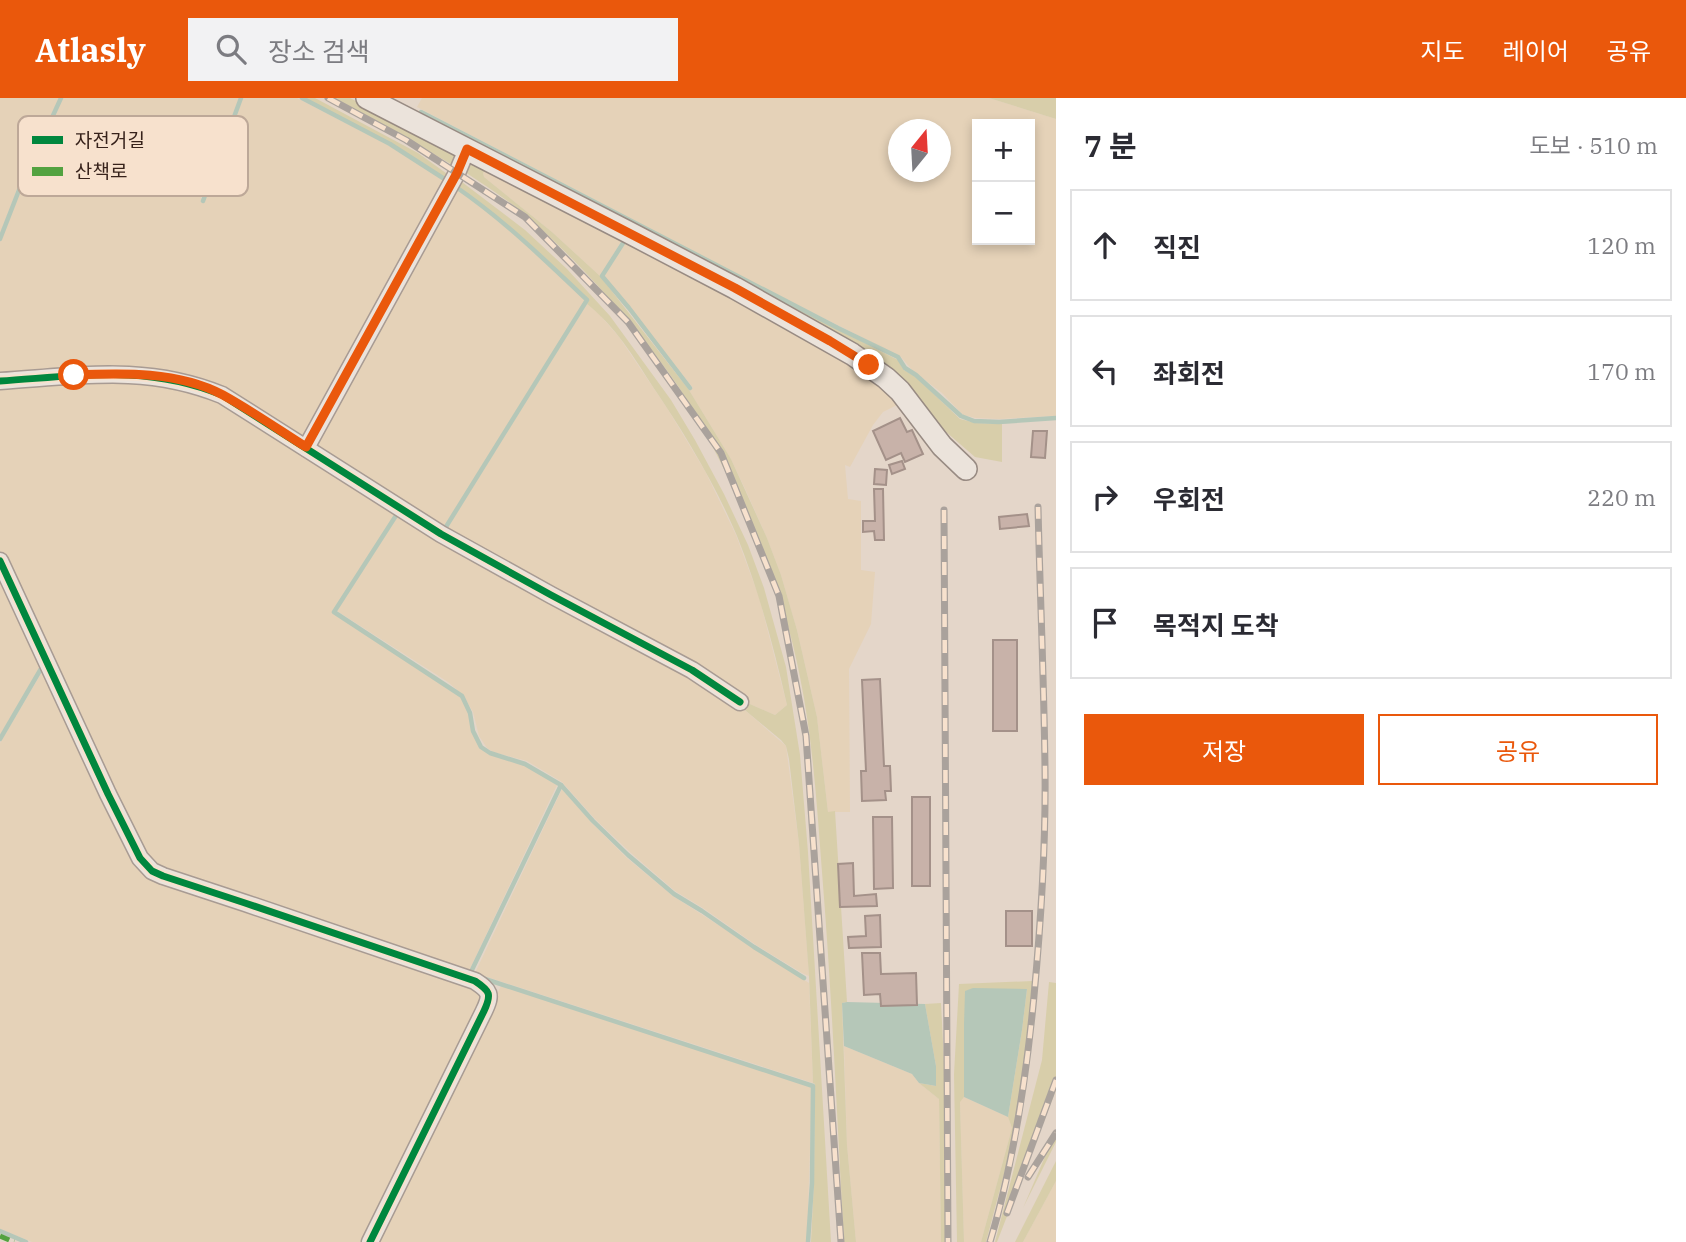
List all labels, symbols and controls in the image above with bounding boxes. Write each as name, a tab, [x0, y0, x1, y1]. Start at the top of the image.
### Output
search box	[188, 18, 678, 81]
text: Atlasly	[35, 28, 146, 71]
icon: search	[212, 30, 250, 68]
text: 장소 검색	[268, 34, 370, 68]
text: 지도	[1420, 35, 1465, 67]
text: 레이어	[1503, 35, 1569, 67]
text: 공유	[1607, 35, 1651, 67]
legend	[18, 116, 248, 196]
north arrow	[888, 119, 951, 182]
map controls	[972, 119, 1035, 245]
button: +	[972, 119, 1035, 182]
text: 7 분	[1084, 126, 1137, 165]
text: 자전거길	[75, 128, 145, 152]
text: 도보 · 510 m	[1529, 130, 1658, 160]
text: 산책로	[75, 159, 127, 183]
button: −	[972, 182, 1035, 245]
icon: ahead	[1086, 226, 1124, 264]
text: 직진	[1153, 230, 1201, 264]
text: 120 m	[1587, 230, 1656, 260]
route end	[853, 349, 884, 380]
icon: left	[1086, 352, 1124, 390]
text: 좌회전	[1153, 356, 1225, 390]
text: 170 m	[1587, 356, 1656, 386]
route start	[58, 359, 89, 390]
icon: right	[1086, 478, 1124, 516]
text: 우회전	[1153, 482, 1225, 516]
text: 220 m	[1587, 482, 1656, 512]
icon: arrive	[1086, 604, 1124, 642]
text: 목적지 도착	[1153, 608, 1279, 642]
button: 저장	[1084, 714, 1364, 785]
button: 공유	[1378, 714, 1658, 785]

